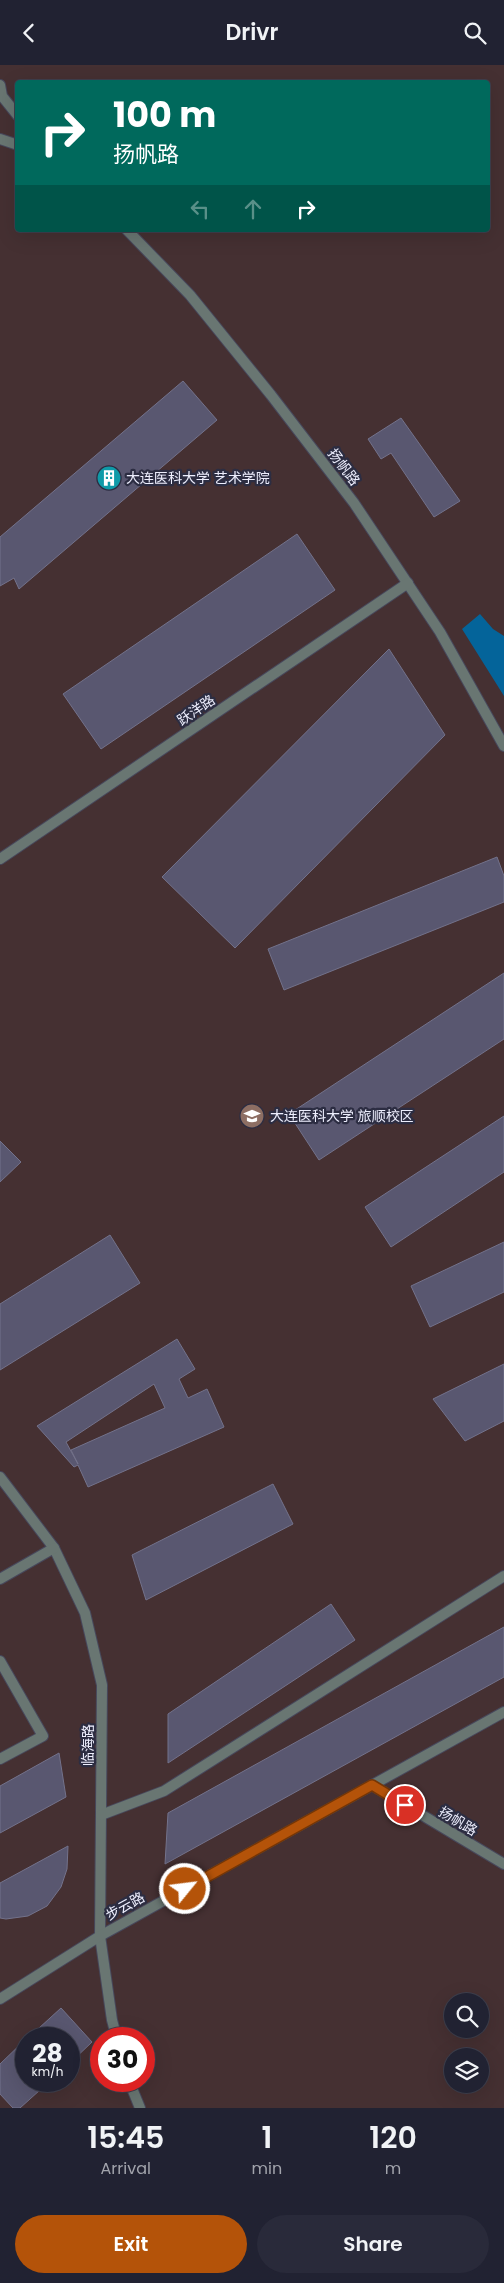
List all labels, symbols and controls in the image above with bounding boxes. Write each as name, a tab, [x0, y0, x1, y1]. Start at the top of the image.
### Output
text: Drivr	[226, 17, 278, 48]
icon: back	[15, 19, 43, 47]
icon: search	[461, 19, 489, 47]
text: 100 m	[113, 90, 216, 139]
icon: right	[30, 100, 95, 165]
text: 扬帆路	[113, 139, 179, 170]
icon: left	[186, 195, 214, 223]
icon: ahead	[239, 195, 267, 223]
icon: right	[292, 195, 320, 223]
street label: 扬帆路	[323, 444, 365, 490]
building icon: 大连医科大学 艺术学院	[96, 465, 122, 491]
place label: 大连医科大学 艺术学院	[126, 468, 270, 488]
street label: 跃洋路	[173, 690, 219, 730]
school or university icon: 大连医科大学 旅顺校区	[239, 1103, 265, 1129]
place label: 大连医科大学 旅顺校区	[270, 1106, 414, 1126]
street label: 临海路	[78, 1724, 98, 1766]
pin	[384, 1784, 426, 1826]
icon: arrive	[391, 1791, 419, 1819]
street label: 扬帆路	[435, 1802, 481, 1840]
position arrow	[158, 1862, 210, 1914]
street label: 步云路	[102, 1887, 148, 1925]
map controls	[444, 1993, 489, 2093]
button: search	[444, 1993, 489, 2038]
speed limit sign: 30	[90, 2027, 155, 2092]
text: 28	[32, 2036, 63, 2071]
button: layers	[444, 2048, 489, 2093]
text: km/h	[32, 2063, 63, 2080]
text: 15:45	[87, 2116, 164, 2159]
text: 1	[261, 2116, 272, 2159]
text: 120	[369, 2116, 417, 2159]
text: Arrival	[101, 2157, 151, 2180]
text: min	[252, 2157, 282, 2180]
text: m	[385, 2157, 401, 2180]
button: Exit	[15, 2215, 247, 2273]
button: Share	[257, 2215, 489, 2273]

